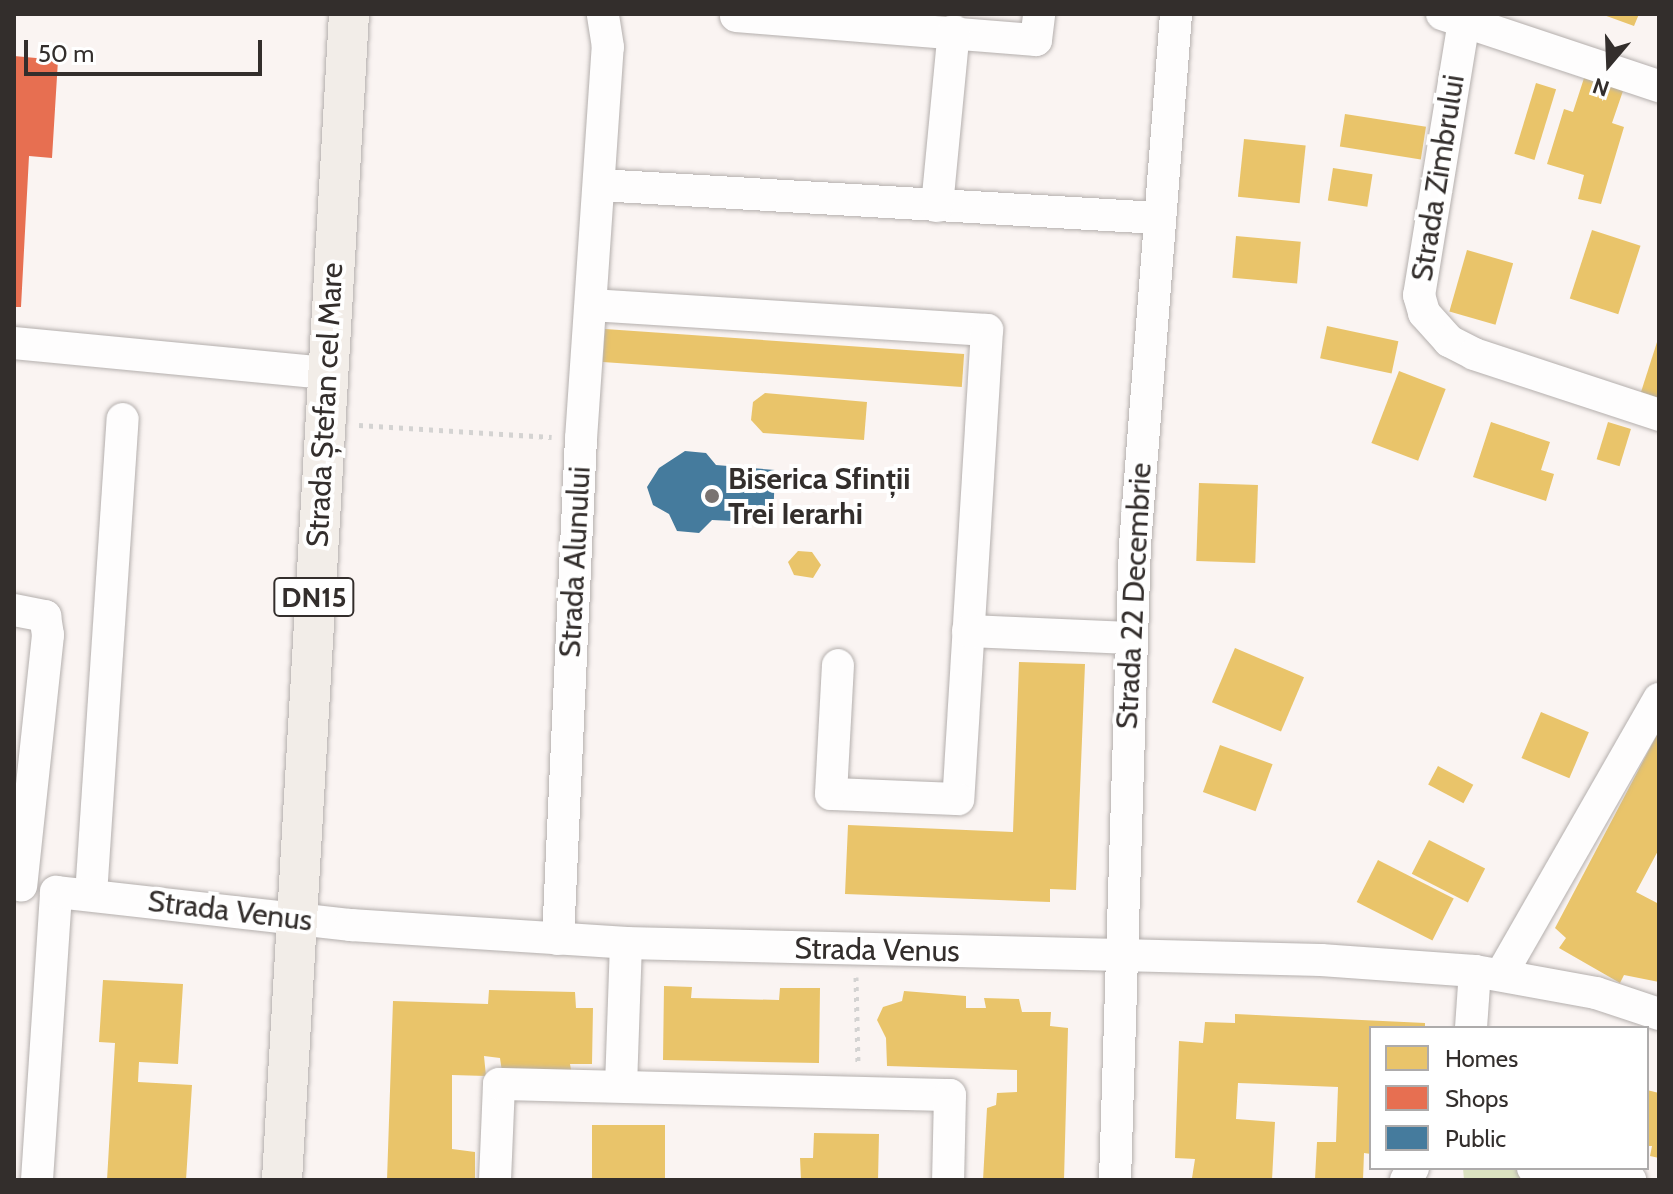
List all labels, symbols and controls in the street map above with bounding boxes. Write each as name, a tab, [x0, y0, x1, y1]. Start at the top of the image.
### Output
scale bar	[28, 24, 266, 74]
north arrow	[1569, 24, 1649, 104]
text: 50 m	[38, 39, 94, 68]
street label: Strada Zimbrului	[1404, 72, 1472, 284]
text: N	[1589, 72, 1613, 102]
street label: Strada Ștefan cel Mare	[300, 262, 350, 548]
place label: Biserica Sfinții Trei Ierarhi	[728, 461, 910, 532]
street label: Strada 22 Decembrie	[1109, 462, 1159, 730]
street label: Strada Alunului	[552, 466, 598, 658]
marker: Biserica Sfinții Trei Ierarhi	[703, 487, 721, 505]
road number: DN15	[272, 573, 356, 621]
street label: Strada Venus	[146, 883, 314, 939]
street label: Strada Venus	[794, 931, 960, 969]
legend	[1369, 1026, 1649, 1170]
text: Homes	[1445, 1044, 1518, 1073]
text: Shops	[1445, 1084, 1508, 1113]
text: Public	[1445, 1124, 1506, 1153]

